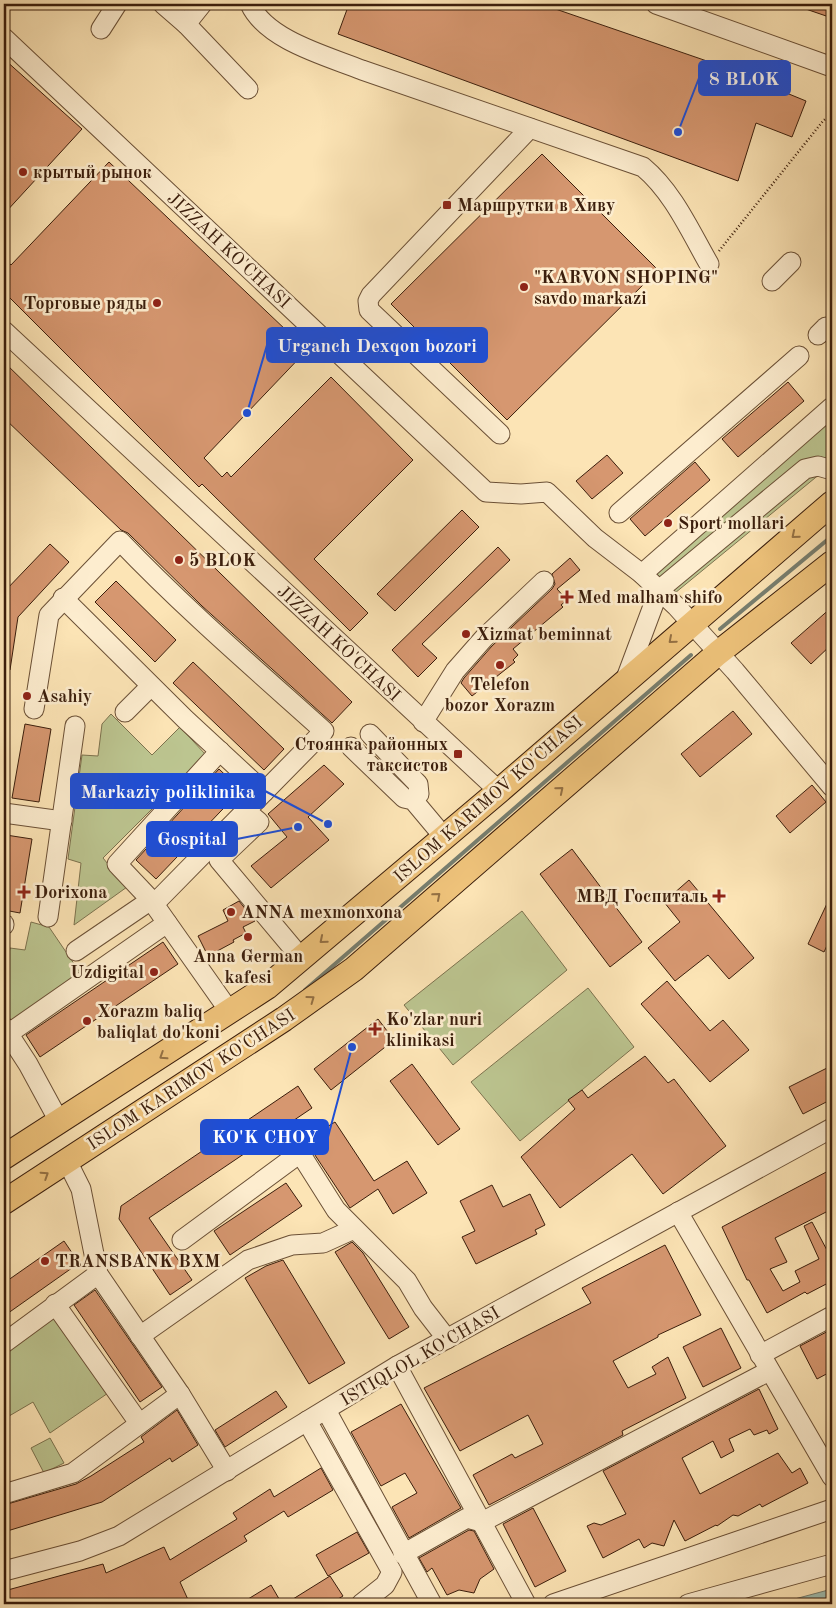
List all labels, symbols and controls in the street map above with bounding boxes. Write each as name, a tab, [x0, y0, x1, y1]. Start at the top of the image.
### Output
callout: 8 BLOK	[699, 61, 790, 95]
text: 8 BLOK	[709, 71, 780, 90]
place label: крытый рынок	[33, 164, 152, 182]
marker: крытый рынок	[17, 166, 29, 178]
street label: JIZZAH KO'CHASI	[163, 189, 293, 312]
place label: Маршрутки в Хиву	[457, 197, 615, 215]
marker: Маршрутки в Хиву	[441, 199, 453, 211]
place label: "KARVON SHOPING" savdo markazi	[534, 269, 718, 308]
marker: "KARVON SHOPING" savdo markazi	[518, 281, 530, 293]
place label: Торговые ряды	[24, 295, 147, 313]
marker: Торговые ряды	[151, 297, 163, 309]
callout: Urganch Dexqon bozori	[267, 328, 487, 362]
text: Urganch Dexqon bozori	[277, 338, 477, 357]
place label: Sport mollari	[678, 515, 784, 533]
marker: Sport mollari	[662, 517, 674, 529]
one-way arrow	[792, 529, 801, 538]
place label: 5 BLOK	[189, 552, 256, 570]
marker: 5 BLOK	[173, 554, 185, 566]
street label: JIZZAH KO'CHASI	[273, 582, 403, 705]
place label: Med malham shifo	[577, 589, 723, 607]
marker: Med malham shifo	[561, 591, 573, 603]
place label: Xizmat beminnat	[476, 626, 612, 644]
marker: Xizmat beminnat	[460, 628, 472, 640]
one-way arrow	[668, 634, 677, 643]
marker: Telefon bozor Xorazm	[494, 659, 506, 671]
place label: Telefon bozor Xorazm	[445, 676, 555, 715]
place label: Asahiy	[37, 688, 92, 706]
marker: Asahiy	[21, 690, 33, 702]
street label: ISLOM KARIMOV KO'CHASI	[391, 713, 586, 886]
place label: Стоянка районных таксистов	[295, 736, 448, 775]
marker: Стоянка районных таксистов	[452, 748, 464, 760]
callout: Markaziy poliklinika	[71, 774, 265, 808]
text: Markaziy poliklinika	[81, 784, 256, 803]
one-way arrow	[554, 787, 563, 795]
callout: Gospital	[147, 822, 237, 856]
text: Gospital	[157, 831, 227, 850]
place label: Dorixona	[34, 884, 107, 902]
marker: Dorixona	[18, 886, 30, 898]
place label: МВД Госпиталь	[577, 888, 708, 906]
marker: МВД Госпиталь	[712, 889, 726, 903]
one-way arrow	[431, 893, 440, 902]
place label: ANNA mexmonxona	[241, 904, 403, 922]
marker: ANNA mexmonxona	[225, 906, 237, 918]
marker: Anna German kafesi	[242, 931, 254, 943]
one-way arrow	[320, 935, 329, 943]
place label: Anna German kafesi	[193, 948, 303, 987]
place label: Uzdigital	[70, 964, 144, 982]
marker: Uzdigital	[148, 966, 160, 978]
one-way arrow	[306, 996, 315, 1005]
place label: Xorazm baliq baliqlat do'koni	[97, 1003, 220, 1042]
street label: ISLOM KARIMOV KO'CHASI	[84, 1006, 299, 1154]
place label: Ko'zlar nuri klinikasi	[386, 1011, 482, 1050]
marker: Xorazm baliq baliqlat do'koni	[81, 1015, 93, 1027]
marker: Ko'zlar nuri klinikasi	[368, 1022, 382, 1036]
one-way arrow	[159, 1049, 168, 1059]
callout: KO'K CHOY	[201, 1120, 328, 1154]
text: KO'K CHOY	[212, 1129, 318, 1148]
one-way arrow	[39, 1172, 48, 1182]
place label: TRANSBANK BXM	[55, 1253, 220, 1271]
marker: TRANSBANK BXM	[39, 1255, 51, 1267]
street label: ISTIQLOL KO'CHASI	[338, 1304, 503, 1410]

